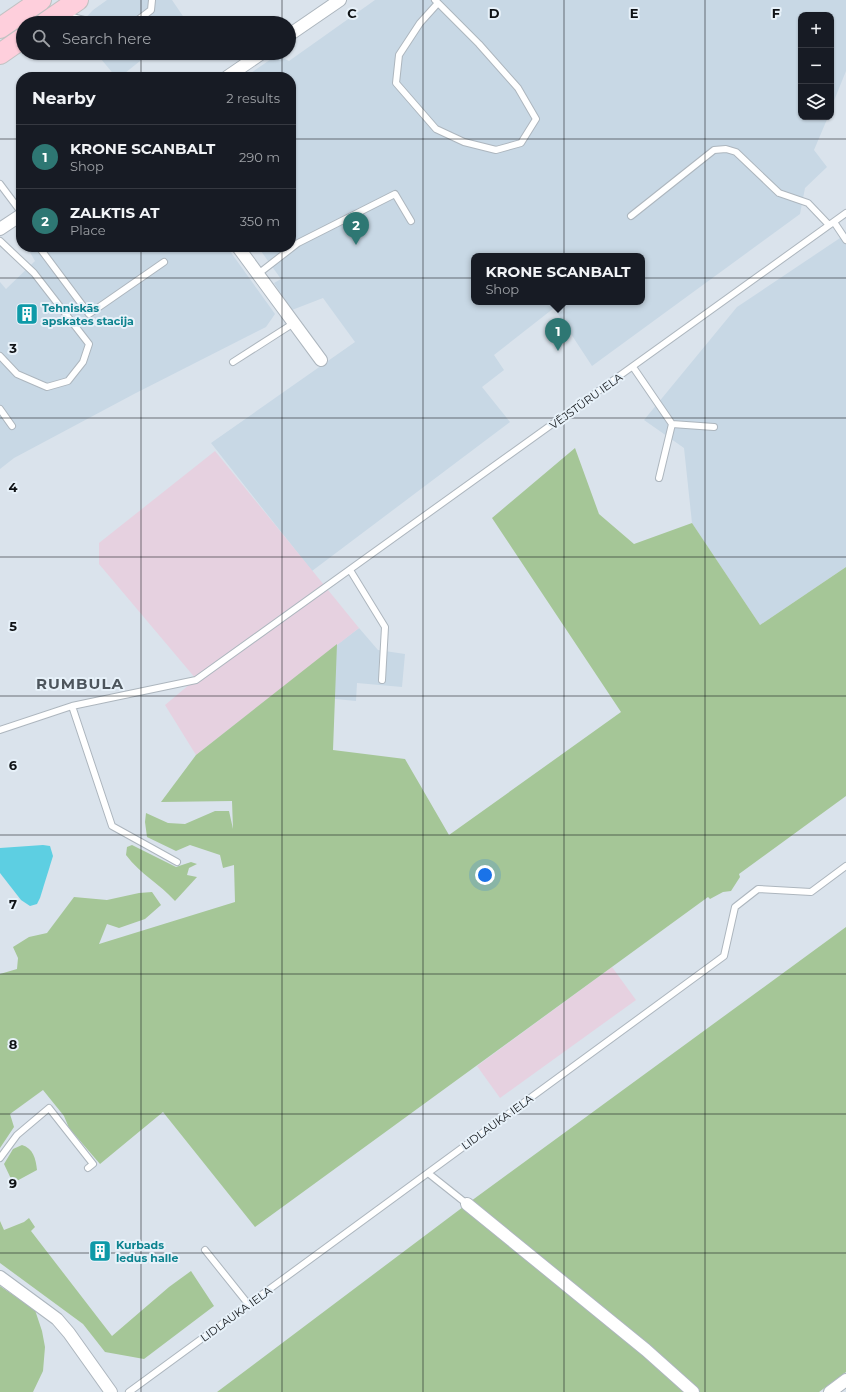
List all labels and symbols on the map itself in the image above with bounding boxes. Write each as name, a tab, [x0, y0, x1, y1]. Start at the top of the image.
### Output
text: C	[347, 5, 357, 21]
text: D	[489, 5, 500, 21]
text: E	[630, 5, 639, 21]
text: F	[772, 5, 780, 21]
pin: 2	[343, 212, 369, 245]
building icon: Tehniskās apskates stacija	[14, 301, 40, 327]
place label: Tehniskās apskates stacija	[42, 301, 134, 328]
pin: 1	[545, 318, 571, 351]
text: 3	[8, 340, 17, 356]
street label: VĒJSTŪRU IELA	[547, 370, 625, 432]
text: 4	[9, 479, 18, 495]
text: 5	[9, 618, 17, 634]
district label: RUMBULA	[36, 674, 124, 693]
text: 6	[9, 757, 18, 773]
your location	[475, 865, 495, 885]
text: 7	[9, 896, 17, 912]
text: 8	[9, 1036, 18, 1052]
street label: LIDLAUKA IELA	[458, 1091, 536, 1153]
text: 9	[9, 1175, 17, 1191]
building icon: Kurbads ledus halle	[87, 1238, 113, 1264]
place label: Kurbads ledus halle	[116, 1238, 178, 1265]
street label: LIDLAUKA IELA	[197, 1283, 275, 1345]

